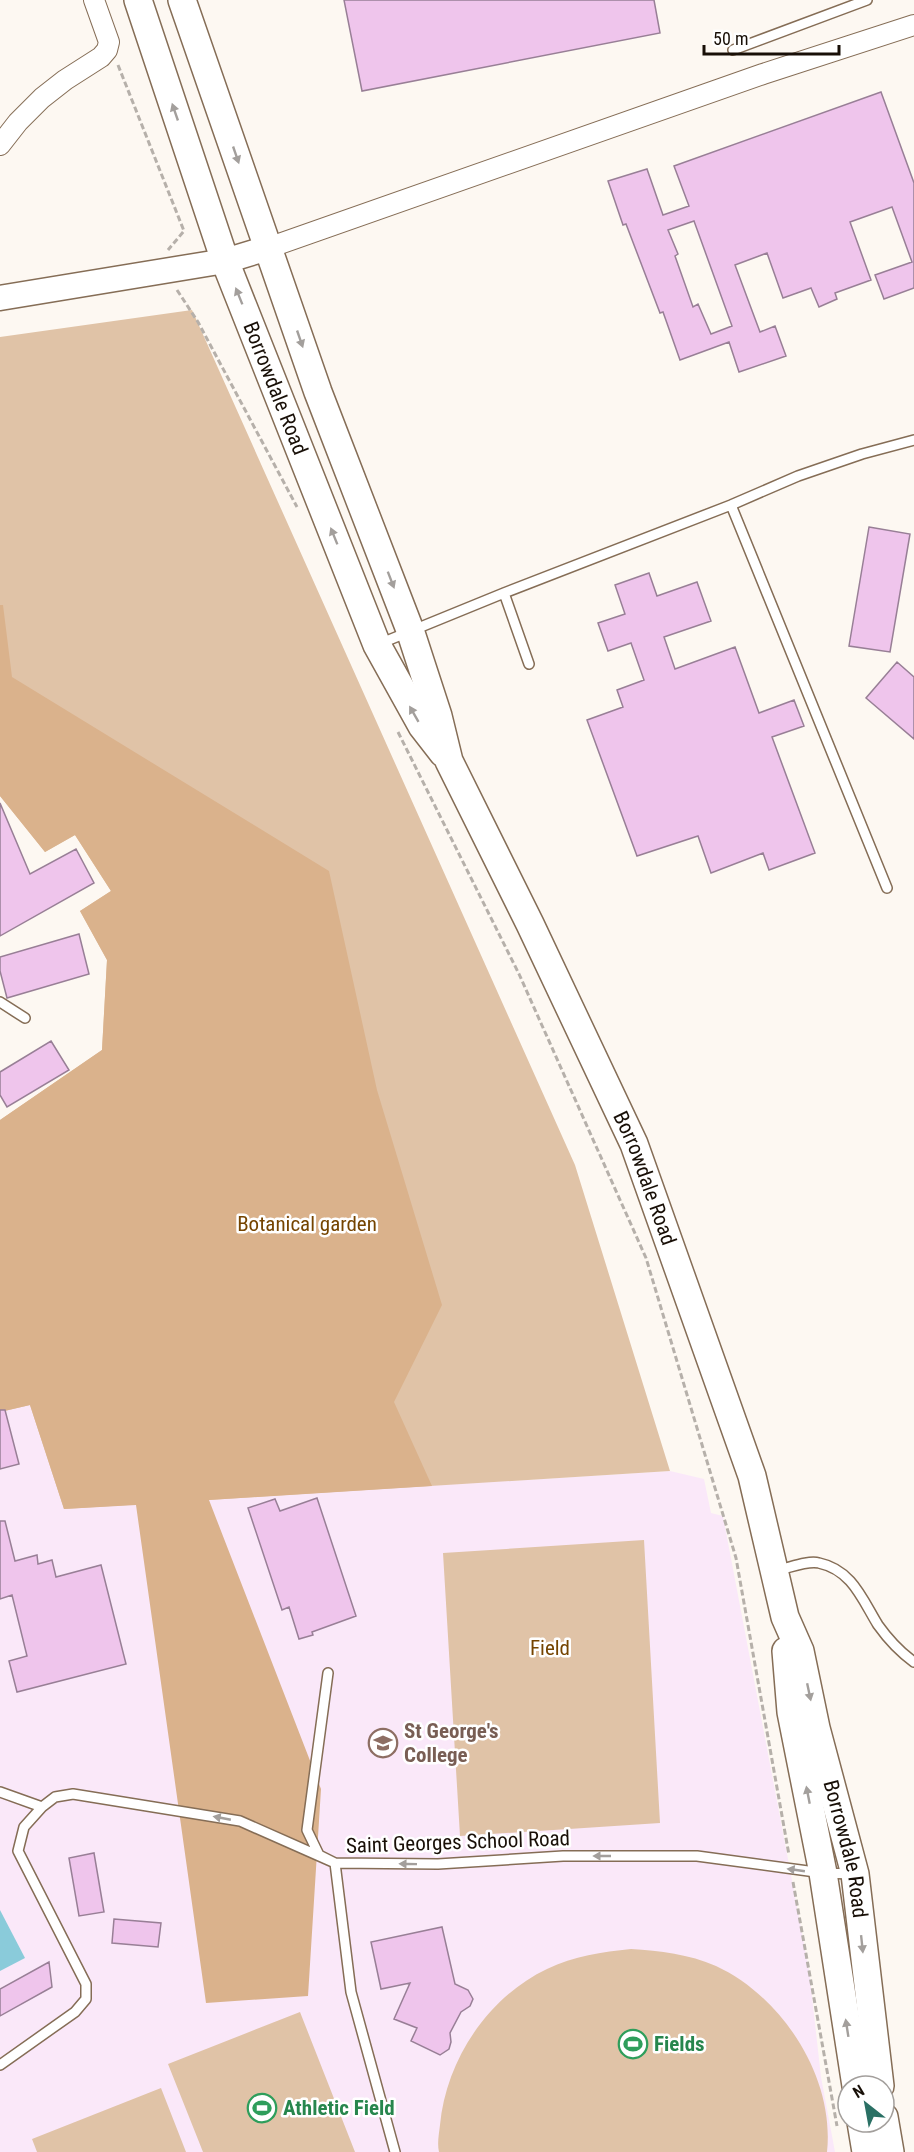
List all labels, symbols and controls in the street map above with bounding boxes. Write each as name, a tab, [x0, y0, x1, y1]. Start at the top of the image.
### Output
scale bar	[704, 18, 839, 56]
text: 50 m	[713, 28, 748, 49]
one-way arrow	[170, 103, 180, 121]
one-way arrow	[231, 146, 241, 164]
one-way arrow	[234, 287, 243, 305]
street label: Borrowdale Road	[238, 318, 312, 458]
one-way arrow	[295, 330, 305, 348]
one-way arrow	[329, 527, 339, 545]
one-way arrow	[387, 571, 396, 589]
one-way arrow	[410, 705, 420, 722]
street label: Borrowdale Road	[608, 1107, 681, 1248]
park label: Botanical garden	[237, 1212, 377, 1236]
park label: Field	[530, 1636, 570, 1660]
one-way arrow	[805, 1683, 814, 1702]
place label: St George's College	[404, 1719, 499, 1767]
school or university icon: St George's College	[367, 1727, 399, 1759]
street label: Borrowdale Road	[818, 1777, 872, 1919]
one-way arrow	[803, 1785, 812, 1804]
one-way arrow	[212, 1813, 231, 1822]
street label: Saint Georges School Road	[346, 1826, 570, 1858]
one-way arrow	[593, 1851, 612, 1861]
one-way arrow	[398, 1859, 417, 1869]
one-way arrow	[787, 1865, 806, 1874]
one-way arrow	[858, 1935, 867, 1954]
one-way arrow	[842, 2019, 851, 2038]
sports icon: Fields	[617, 2028, 649, 2060]
place label: Fields	[654, 2032, 705, 2056]
north arrow	[836, 2074, 896, 2134]
text: N	[849, 2081, 868, 2102]
sports icon: Athletic Field	[246, 2092, 278, 2124]
place label: Athletic Field	[283, 2096, 395, 2120]

